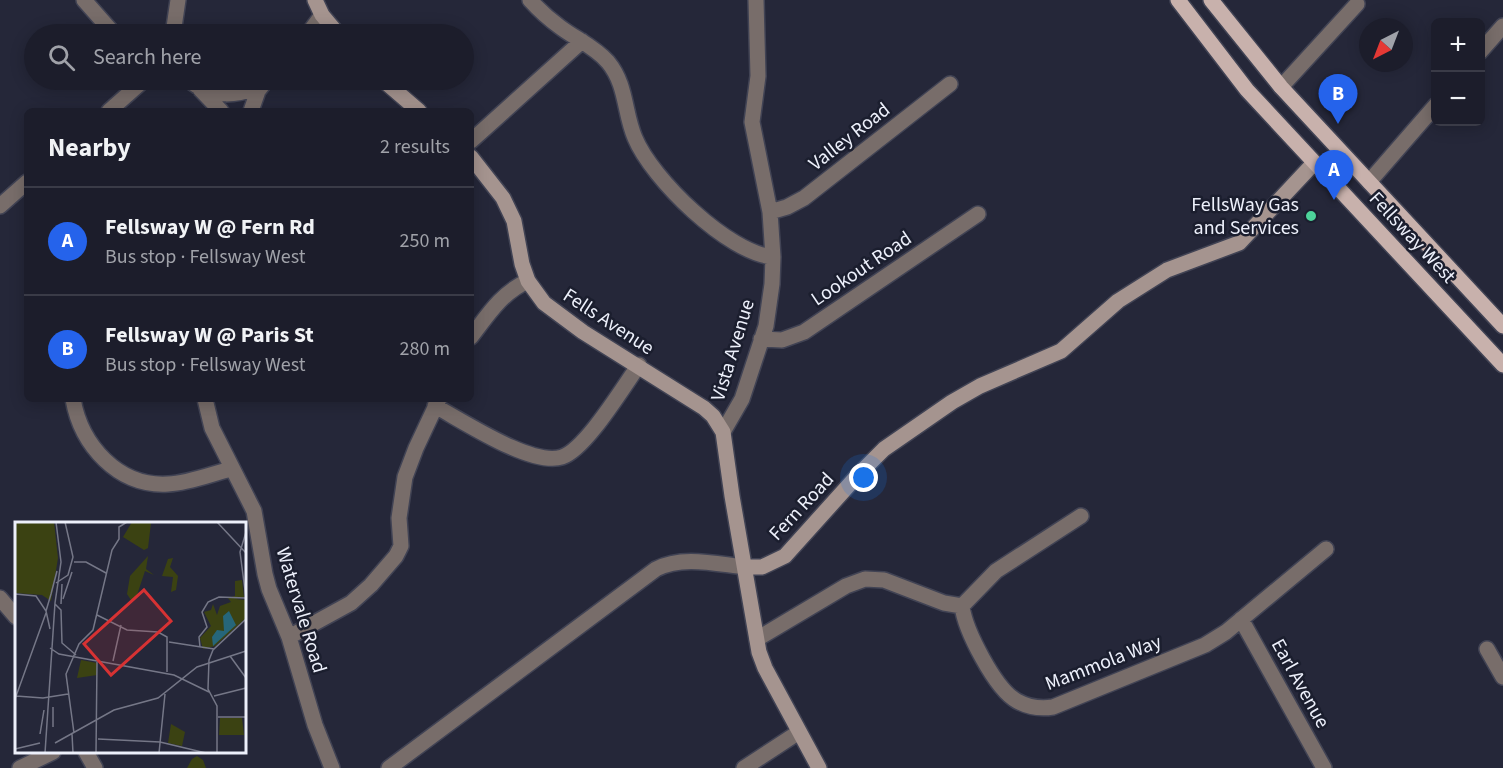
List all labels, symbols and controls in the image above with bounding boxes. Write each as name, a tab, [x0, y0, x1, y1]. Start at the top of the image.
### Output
north arrow	[1359, 18, 1413, 72]
map controls	[1431, 18, 1485, 126]
button: +	[1431, 18, 1485, 72]
search box	[24, 24, 474, 90]
icon: search	[45, 41, 78, 74]
text: Search here	[93, 41, 201, 73]
button: −	[1431, 72, 1485, 126]
pin: B	[1318, 74, 1358, 124]
street label: Valley Road	[803, 96, 896, 178]
text: Nearby	[48, 129, 131, 166]
text: 2 results	[380, 133, 450, 161]
pin: A	[1314, 150, 1354, 200]
street label: Fellsway West	[1362, 186, 1462, 290]
place label: FellsWay Gas and Services	[1191, 191, 1299, 242]
marker: FellsWay Gas and Services	[1304, 209, 1318, 223]
text: Fellsway W @ Fern Rd	[105, 211, 315, 243]
street label: Lookout Road	[806, 225, 918, 313]
text: A	[62, 227, 73, 255]
text: 250 m	[400, 227, 450, 255]
text: Bus stop · Fellsway West	[105, 243, 306, 271]
street label: Fells Avenue	[557, 282, 660, 362]
street label: Vista Avenue	[704, 296, 762, 405]
text: Fellsway W @ Paris St	[105, 319, 314, 351]
text: B	[61, 335, 74, 363]
text: 280 m	[400, 335, 450, 363]
text: Bus stop · Fellsway West	[105, 351, 306, 379]
your location	[849, 463, 878, 492]
street label: Fern Road	[763, 466, 841, 547]
inset map	[15, 522, 246, 753]
street label: Watervale Road	[269, 544, 333, 677]
street label: Mammola Way	[1041, 628, 1166, 698]
street label: Earl Avenue	[1264, 634, 1336, 733]

